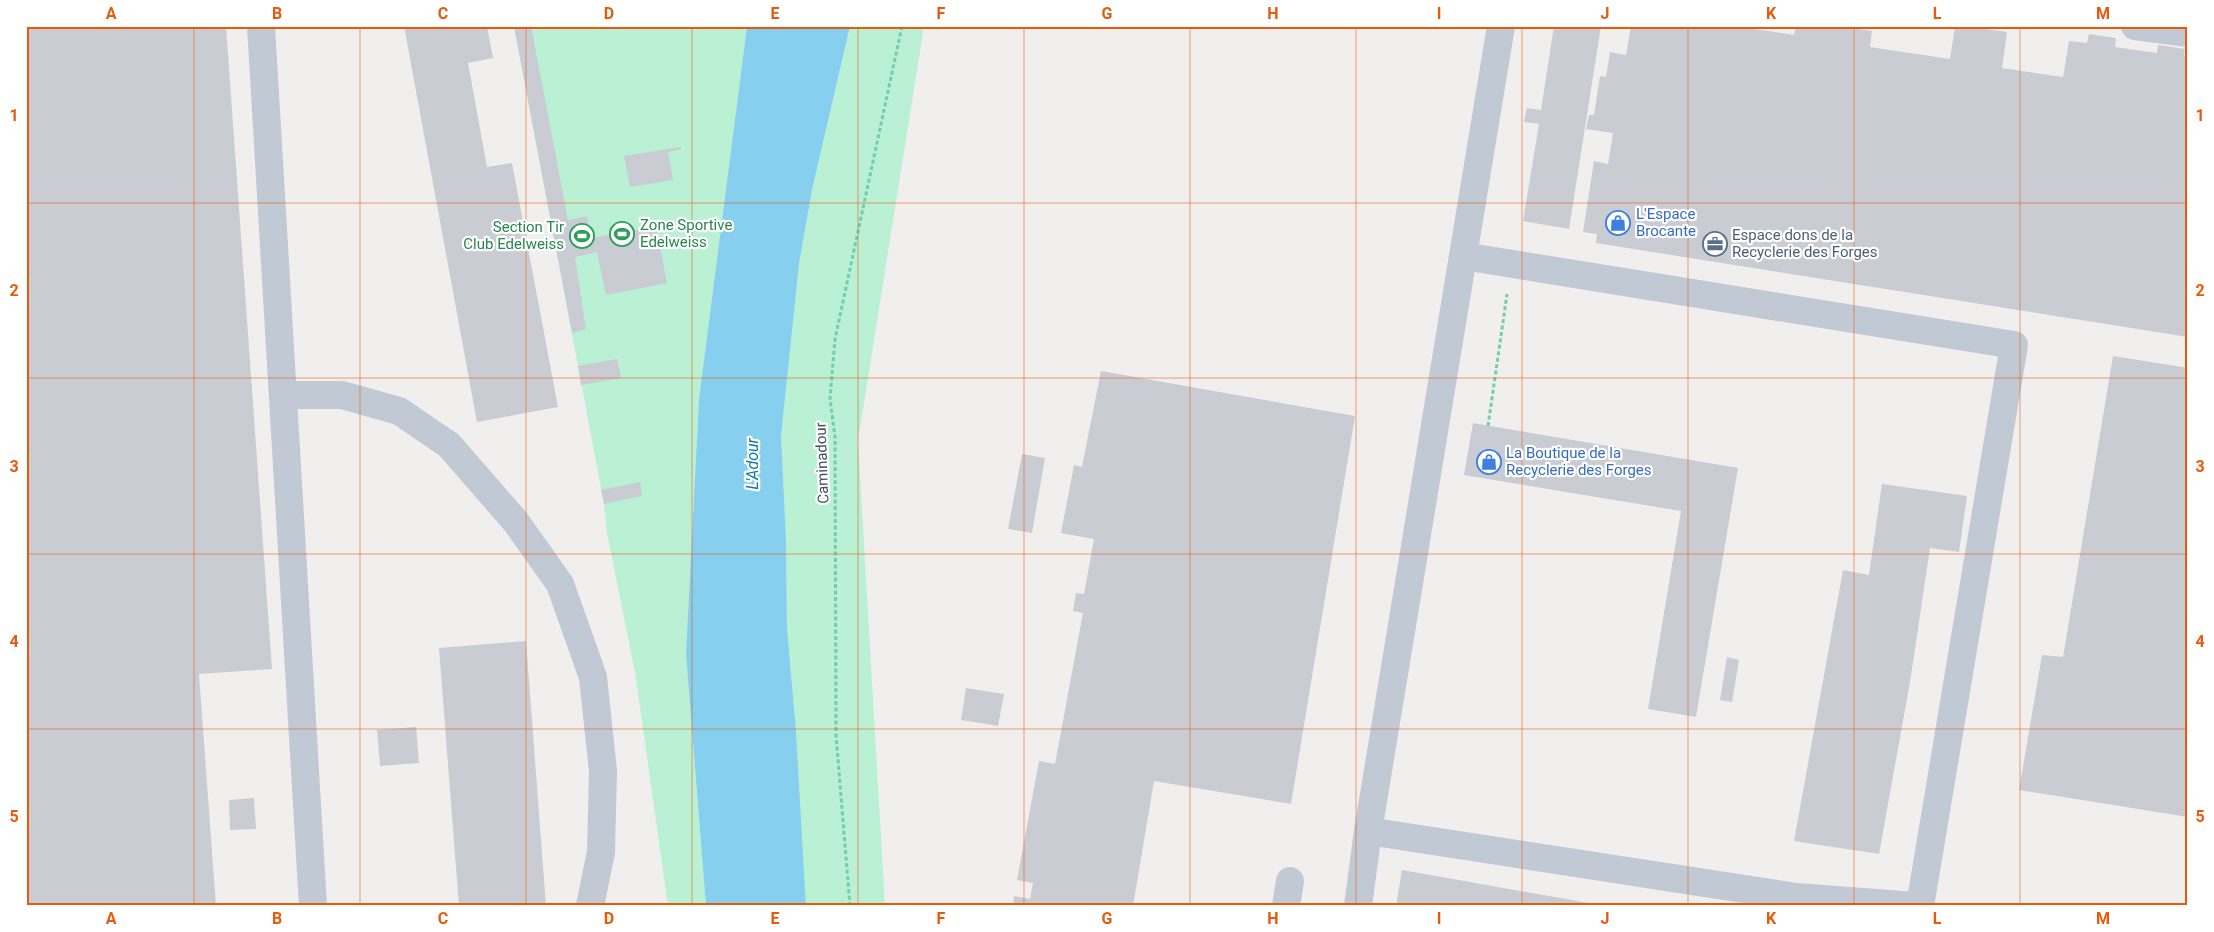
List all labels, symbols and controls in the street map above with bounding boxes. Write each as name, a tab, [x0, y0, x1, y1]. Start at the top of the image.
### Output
text: A	[106, 4, 117, 23]
text: B	[272, 4, 282, 23]
text: C	[438, 4, 448, 23]
text: D	[604, 4, 614, 23]
text: E	[771, 4, 780, 23]
text: F	[937, 4, 946, 23]
text: G	[1102, 4, 1113, 23]
text: H	[1267, 4, 1279, 23]
text: I	[1437, 4, 1441, 23]
text: J	[1601, 4, 1609, 23]
text: K	[1766, 4, 1777, 23]
text: L	[1933, 4, 1942, 23]
text: M	[2096, 4, 2110, 23]
text: 1	[9, 106, 19, 125]
text: 1	[2195, 106, 2205, 125]
place label: L'Espace Brocante	[1636, 205, 1696, 240]
shop icon: L'Espace Brocante	[1605, 210, 1631, 236]
place label: Zone Sportive Edelweiss	[640, 216, 732, 251]
place label: Section Tir Club Edelweiss	[463, 218, 564, 253]
sports icon: Zone Sportive Edelweiss	[609, 221, 635, 247]
sports icon: Section Tir Club Edelweiss	[569, 223, 595, 249]
place label: Espace dons de la Recyclerie des Forges	[1732, 226, 1878, 261]
office icon: Espace dons de la Recyclerie des Forges	[1702, 231, 1728, 257]
text: 2	[9, 281, 19, 300]
text: 2	[2195, 281, 2205, 300]
street label: Caminadour	[812, 422, 832, 504]
water label: L'Adour	[743, 437, 762, 490]
place label: La Boutique de la Recyclerie des Forges	[1506, 444, 1652, 479]
shop icon: La Boutique de la Recyclerie des Forges	[1476, 449, 1502, 475]
text: 3	[9, 457, 19, 476]
text: 3	[2195, 457, 2205, 476]
text: 4	[9, 632, 19, 651]
text: 4	[2195, 632, 2205, 651]
text: 5	[9, 807, 19, 826]
text: 5	[2195, 807, 2205, 826]
text: A	[106, 909, 117, 928]
text: B	[272, 909, 282, 928]
text: C	[438, 909, 448, 928]
text: D	[604, 909, 614, 928]
text: E	[771, 909, 780, 928]
text: F	[937, 909, 946, 928]
text: G	[1102, 909, 1113, 928]
text: H	[1267, 909, 1279, 928]
text: I	[1437, 909, 1441, 928]
text: J	[1601, 909, 1609, 928]
text: K	[1766, 909, 1777, 928]
text: L	[1933, 909, 1942, 928]
text: M	[2096, 909, 2110, 928]

